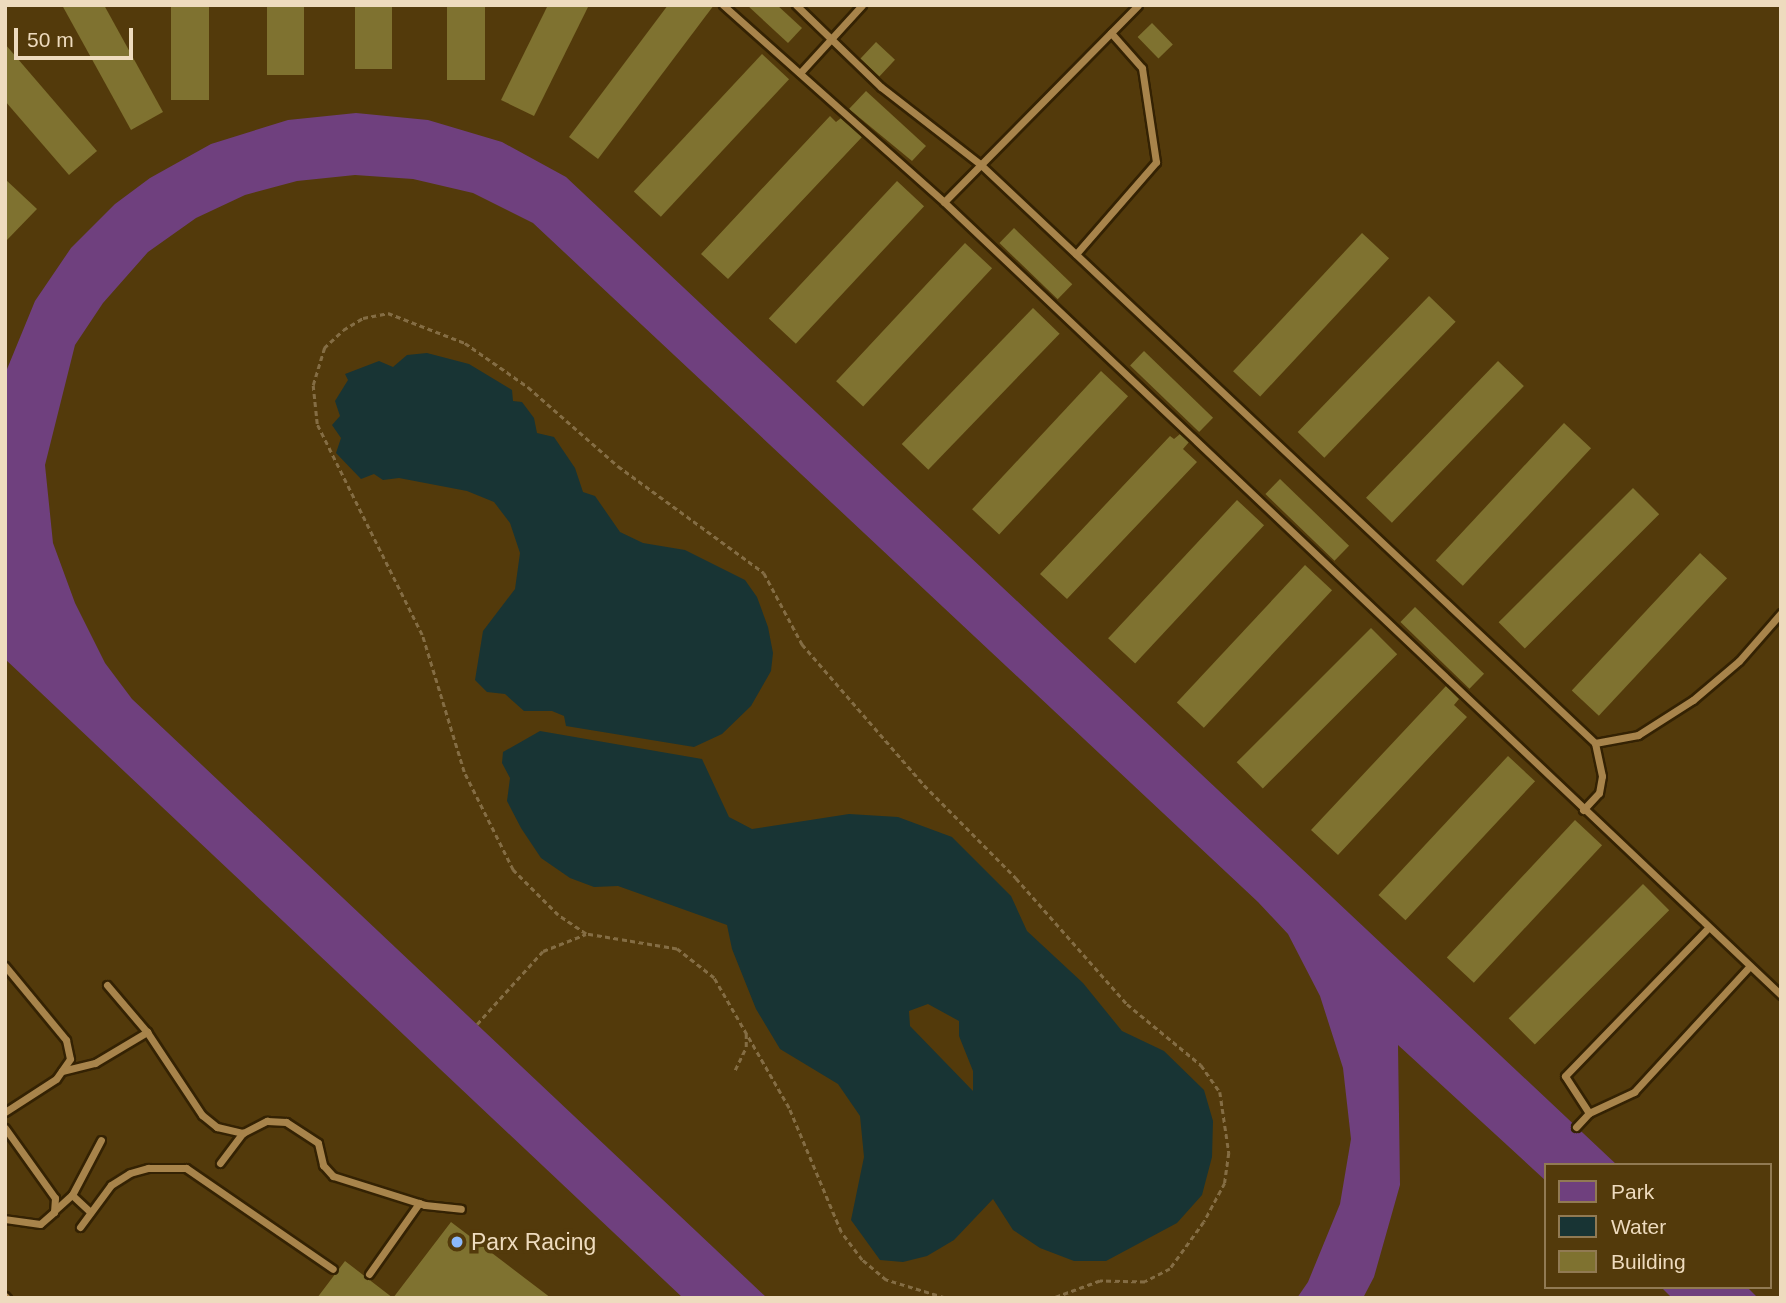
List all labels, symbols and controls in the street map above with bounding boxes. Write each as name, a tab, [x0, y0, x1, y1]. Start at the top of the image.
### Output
scale bar	[18, 14, 136, 58]
text: 50 m	[27, 28, 74, 51]
legend	[1544, 1163, 1772, 1289]
text: Park	[1611, 1180, 1654, 1203]
text: Water	[1611, 1215, 1666, 1238]
place label: Parx Racing	[471, 1228, 596, 1256]
marker: Parx Racing	[449, 1234, 465, 1250]
text: Building	[1611, 1250, 1686, 1273]

